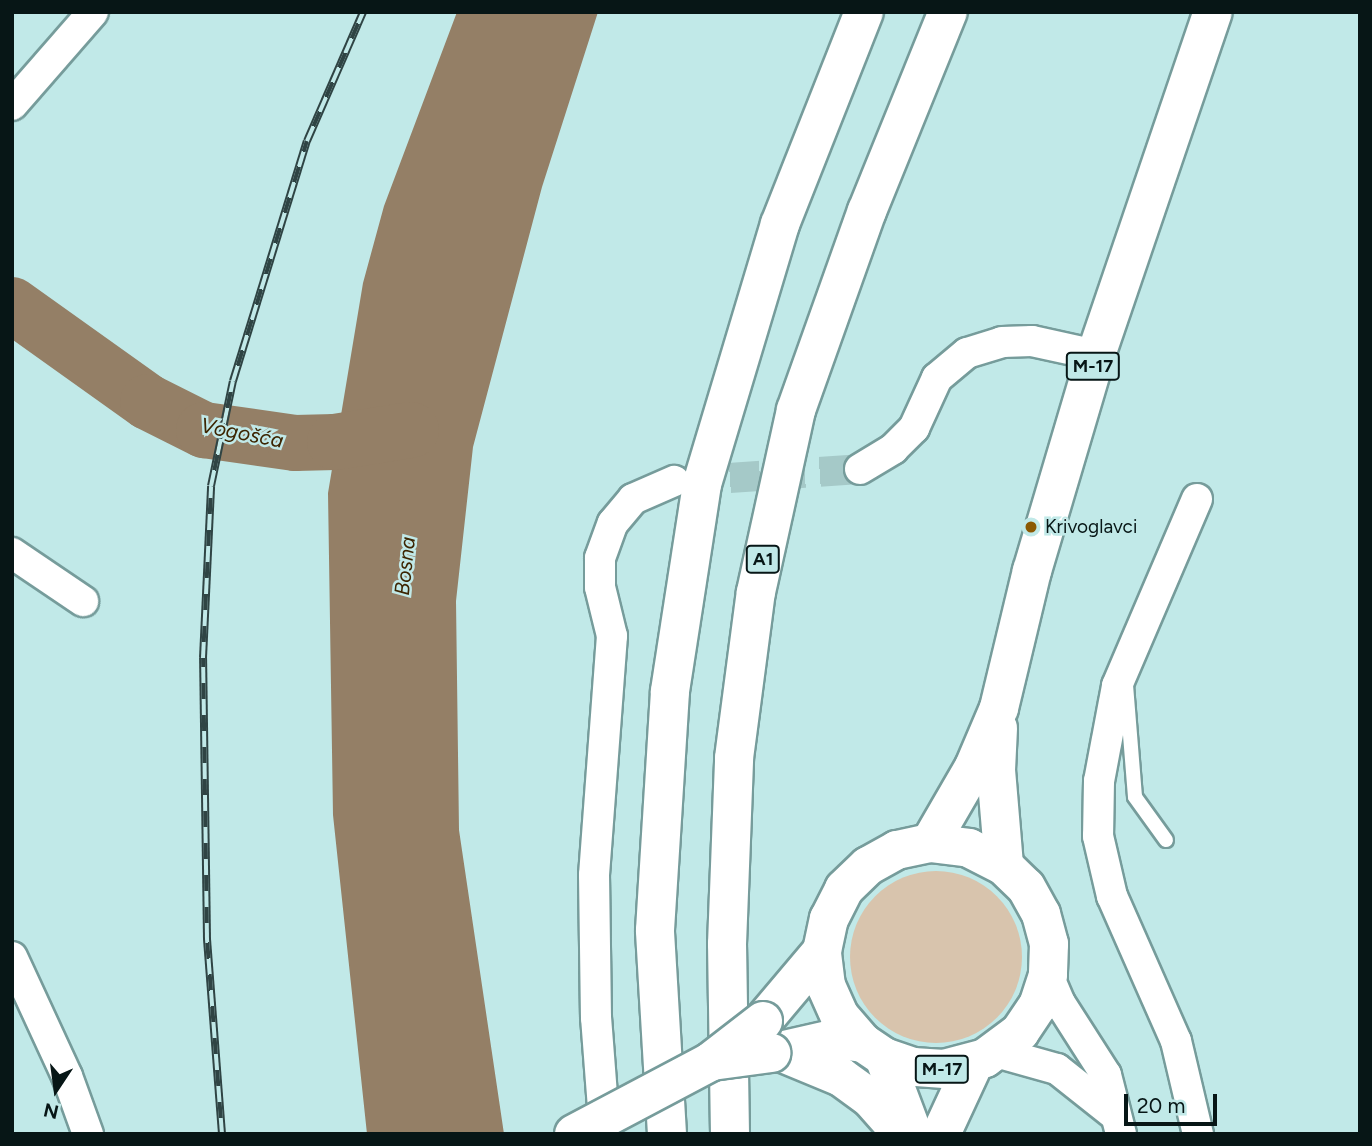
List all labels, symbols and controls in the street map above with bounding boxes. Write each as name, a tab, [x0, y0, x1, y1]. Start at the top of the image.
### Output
road number: M-17	[1065, 352, 1121, 380]
water label: Vogošća	[198, 413, 286, 453]
place label: Krivoglavci	[1045, 516, 1137, 538]
marker: Krivoglavci	[1023, 519, 1039, 535]
water label: Bosna	[389, 535, 421, 597]
road number: A1	[746, 544, 780, 574]
road number: M-17	[914, 1054, 970, 1084]
north arrow	[21, 1055, 91, 1125]
scale bar	[1127, 1080, 1220, 1124]
text: 20 m	[1137, 1093, 1185, 1118]
text: N	[41, 1098, 61, 1124]

